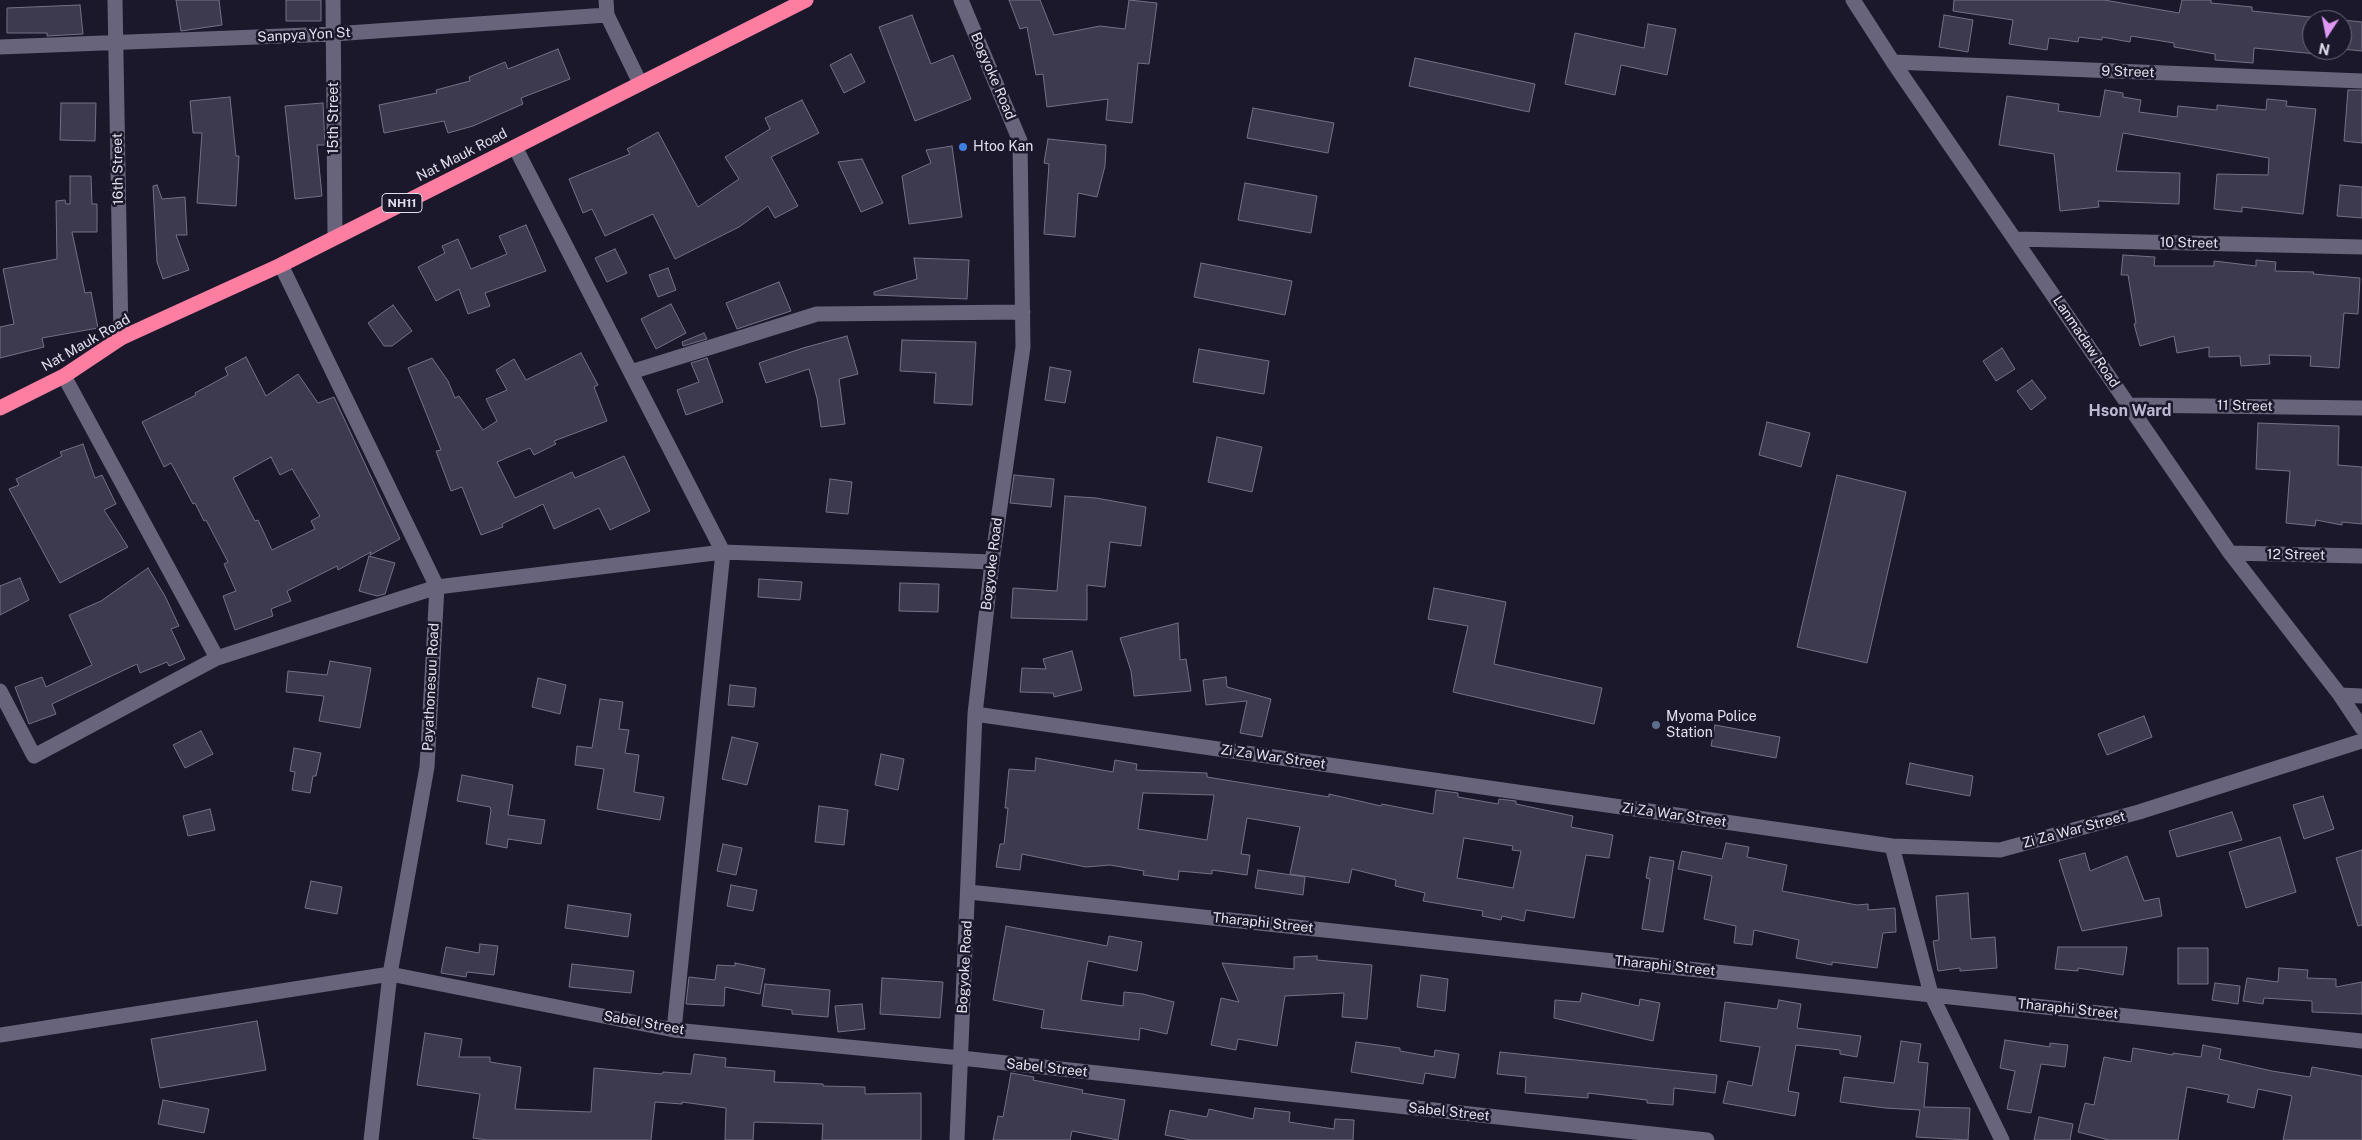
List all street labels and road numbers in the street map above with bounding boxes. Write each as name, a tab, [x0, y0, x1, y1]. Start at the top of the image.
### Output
street label: Sanpya Yon St	[257, 24, 351, 46]
street label: Bogyoke Road	[967, 30, 1019, 122]
street label: 9 Street	[2101, 63, 2155, 81]
street label: 15th Street	[326, 82, 342, 154]
street label: Nat Mauk Road	[414, 125, 510, 185]
street label: 16th Street	[109, 133, 127, 205]
road number: NH11	[382, 194, 422, 212]
street label: 10 Street	[2160, 234, 2218, 252]
street label: Lanmadaw Road	[2049, 293, 2123, 391]
street label: Nat Mauk Road	[39, 311, 133, 375]
street label: 11 Street	[2217, 397, 2273, 415]
street label: Bogyoke Road	[978, 517, 1006, 611]
street label: 12 Street	[2267, 546, 2325, 564]
street label: Payathonesuu Road	[419, 622, 443, 752]
street label: Zi Za War Street	[1219, 741, 1327, 773]
street label: Zi Za War Street	[1620, 799, 1728, 831]
street label: Zi Za War Street	[2021, 808, 2127, 852]
street label: Tharaphi Street	[1212, 909, 1314, 937]
street label: Bogyoke Road	[954, 920, 976, 1014]
street label: Tharaphi Street	[1614, 952, 1716, 980]
street label: Tharaphi Street	[2017, 995, 2119, 1023]
street label: Sabel Street	[602, 1008, 686, 1038]
street label: Sabel Street	[1005, 1055, 1089, 1081]
street label: Sabel Street	[1407, 1099, 1491, 1125]

